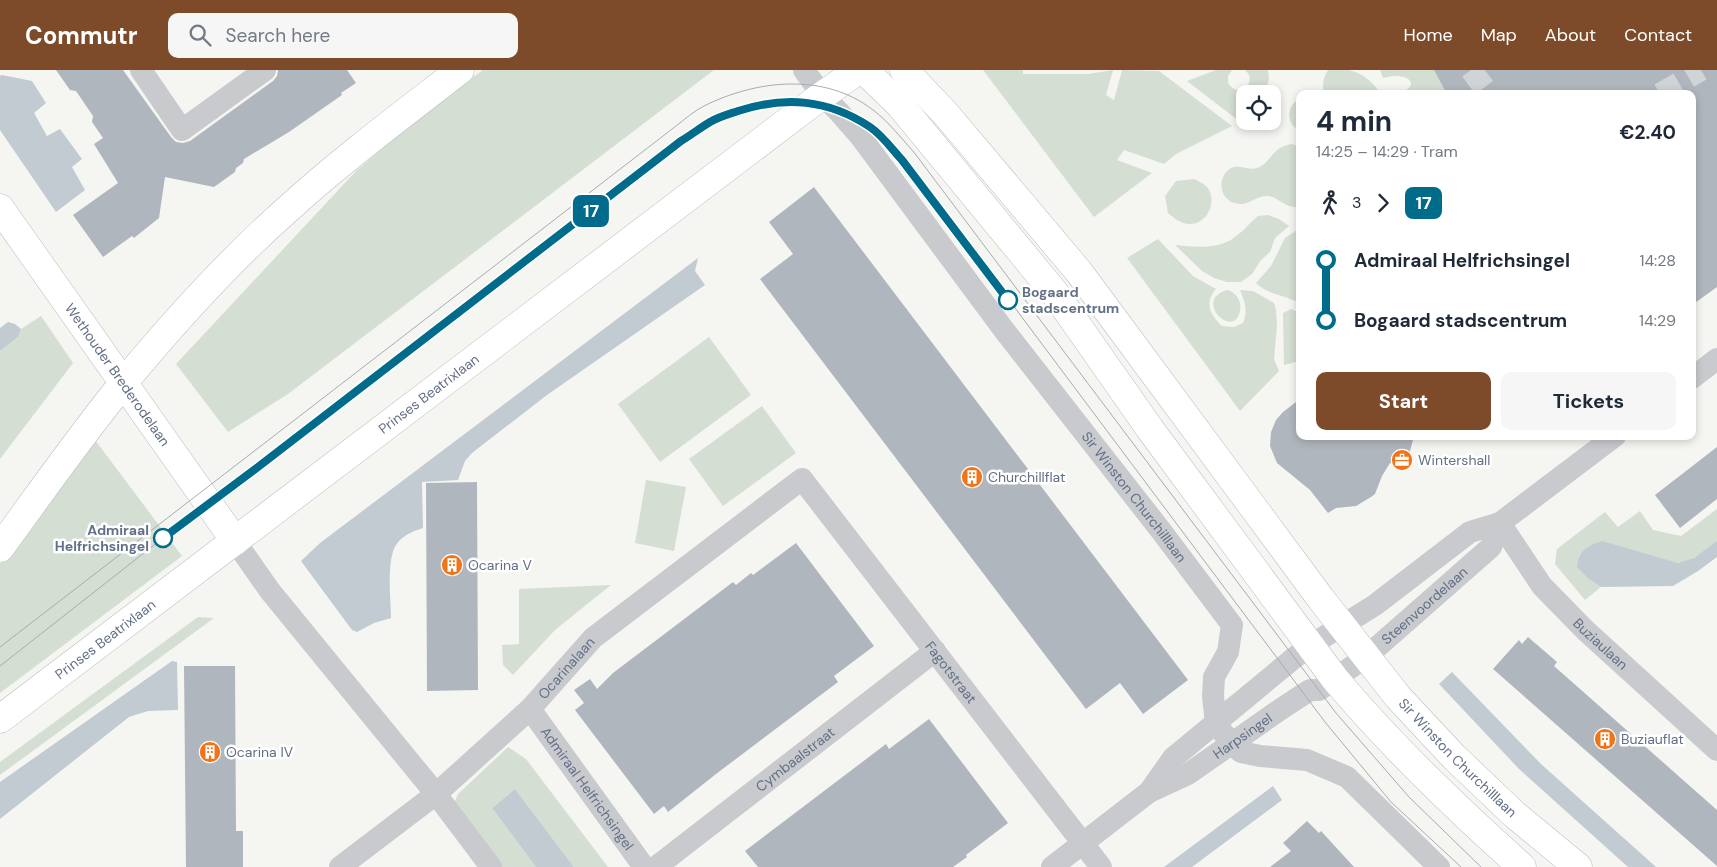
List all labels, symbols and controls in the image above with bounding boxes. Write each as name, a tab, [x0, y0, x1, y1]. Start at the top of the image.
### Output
search box	[168, 13, 518, 58]
text: Commutr	[25, 20, 138, 51]
icon: search	[186, 21, 214, 49]
text: Search here	[226, 23, 330, 48]
text: Home	[1403, 23, 1453, 47]
text: Map	[1481, 23, 1517, 47]
text: About	[1545, 23, 1596, 47]
text: Contact	[1624, 23, 1692, 47]
map controls	[1236, 85, 1281, 130]
button: locate	[1236, 85, 1281, 130]
text: 4 min	[1316, 103, 1392, 140]
text: €2.40	[1620, 120, 1676, 145]
text: 14:25 – 14:29 · Tram	[1316, 141, 1458, 162]
icon: walk	[1316, 189, 1344, 217]
icon: forward	[1369, 189, 1397, 217]
text: 17	[1415, 191, 1432, 215]
text: 3	[1352, 192, 1361, 213]
line badge: 17	[568, 195, 614, 227]
text: 17	[583, 199, 599, 223]
text: Admiraal Helfrichsingel	[1354, 248, 1570, 273]
text: 14:28	[1639, 250, 1676, 271]
place label: Bogaard stadscentrum	[1022, 283, 1119, 317]
marker: Bogaard stadscentrum	[998, 290, 1018, 310]
street label: Wethouder Brederodelaan	[61, 300, 174, 450]
text: Bogaard stadscentrum	[1354, 308, 1567, 333]
text: 14:29	[1639, 310, 1676, 331]
street label: Prinses Beatrixlaan	[375, 350, 483, 438]
button: Start	[1316, 372, 1491, 430]
button: Tickets	[1501, 372, 1676, 430]
street label: Sir Winston Churchilllaan	[1078, 428, 1191, 566]
office icon: Wintershall	[1390, 448, 1414, 472]
place label: Wintershall	[1418, 451, 1490, 469]
building icon: Churchillflat	[960, 465, 984, 489]
place label: Churchillflat	[988, 468, 1065, 486]
place label: Admiraal Helfrichsingel	[55, 521, 149, 555]
marker: Admiraal Helfrichsingel	[153, 528, 173, 548]
building icon: Ocarina V	[440, 553, 464, 577]
place label: Ocarina V	[468, 556, 532, 574]
street label: Steenvoordelaan	[1378, 563, 1471, 648]
street label: Prinses Beatrixlaan	[51, 595, 159, 683]
street label: Buziaulaan	[1569, 614, 1632, 674]
street label: Ocarinalaan	[534, 633, 599, 703]
street label: Fagotstraat	[921, 638, 981, 707]
street label: Sir Winston Churchilllaan	[1395, 694, 1521, 821]
street label: Harpsingel	[1209, 709, 1276, 763]
street label: Admiraal Helfrichsingel	[537, 723, 638, 854]
street label: Cymbaalstraat	[752, 723, 838, 796]
building icon: Buziauflat	[1593, 727, 1617, 751]
place label: Buziauflat	[1621, 730, 1684, 748]
building icon: Ocarina IV	[198, 740, 222, 764]
place label: Ocarina IV	[226, 743, 294, 761]

